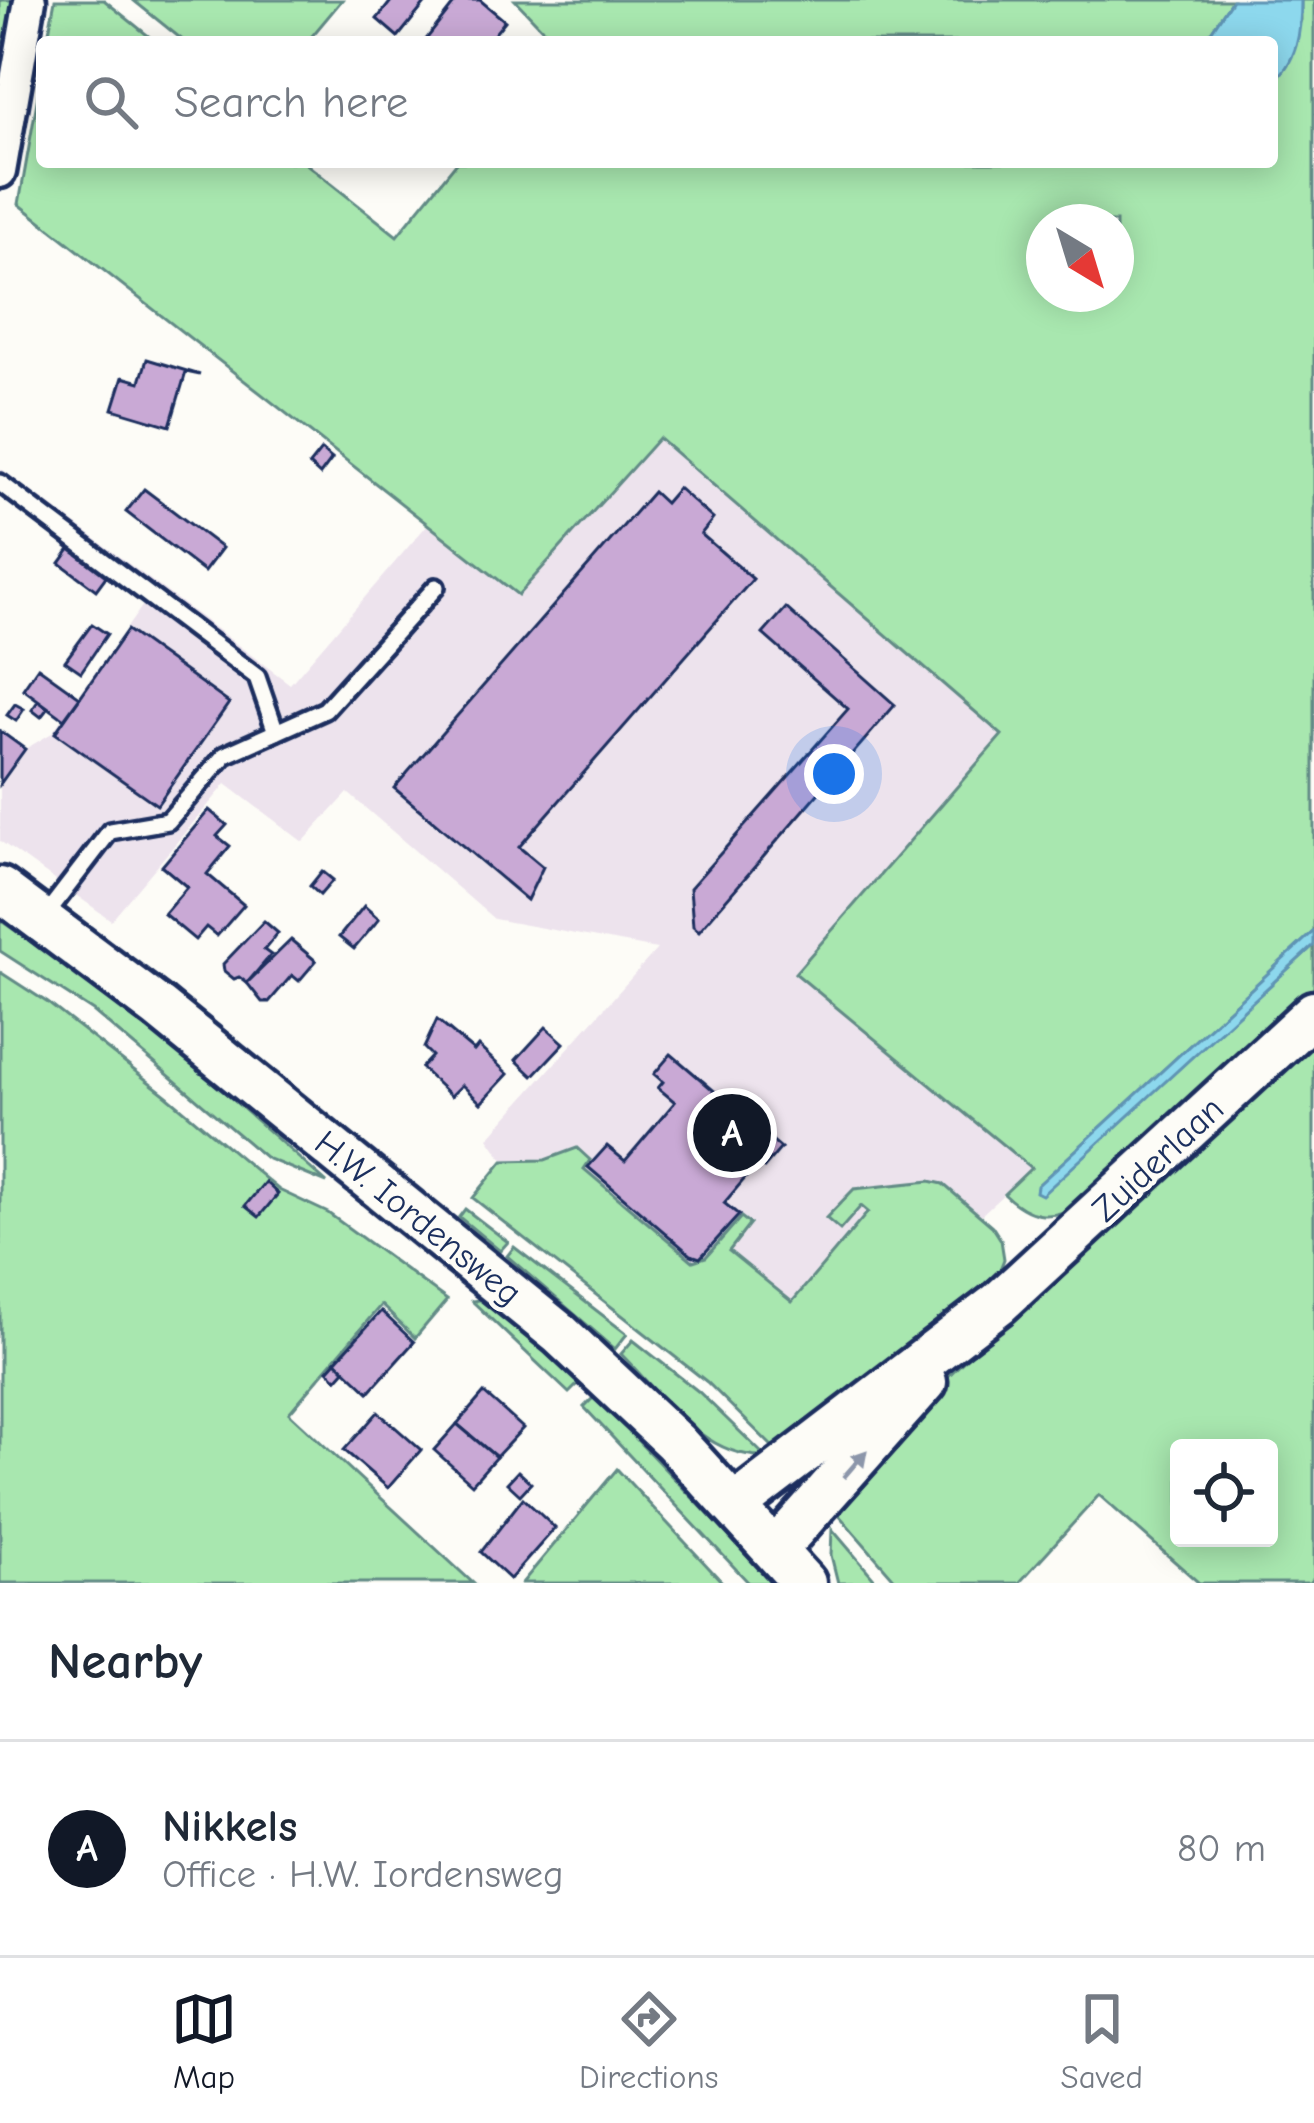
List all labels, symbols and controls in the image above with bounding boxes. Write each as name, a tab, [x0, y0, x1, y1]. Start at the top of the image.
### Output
search box	[36, 36, 1278, 168]
icon: search	[78, 69, 144, 135]
text: Search here	[174, 76, 408, 128]
north arrow	[1026, 204, 1134, 312]
your location	[804, 744, 864, 804]
pin: A	[693, 1088, 771, 1178]
street label: Zuiderlaan	[1084, 1088, 1232, 1230]
street label: H.W. Iordensweg	[307, 1122, 530, 1314]
map controls	[1170, 1439, 1278, 1547]
button: locate	[1170, 1439, 1278, 1547]
one-way arrow	[841, 1449, 867, 1479]
text: Nearby	[48, 1632, 202, 1691]
text: Nikkels	[162, 1800, 297, 1852]
text: A	[76, 1826, 98, 1871]
text: 80 m	[1177, 1826, 1266, 1871]
text: Office · H.W. Iordensweg	[162, 1852, 564, 1897]
tab: Map	[171, 1986, 237, 2096]
tab: Directions	[579, 1986, 719, 2096]
tab: Saved	[1061, 1986, 1143, 2096]

